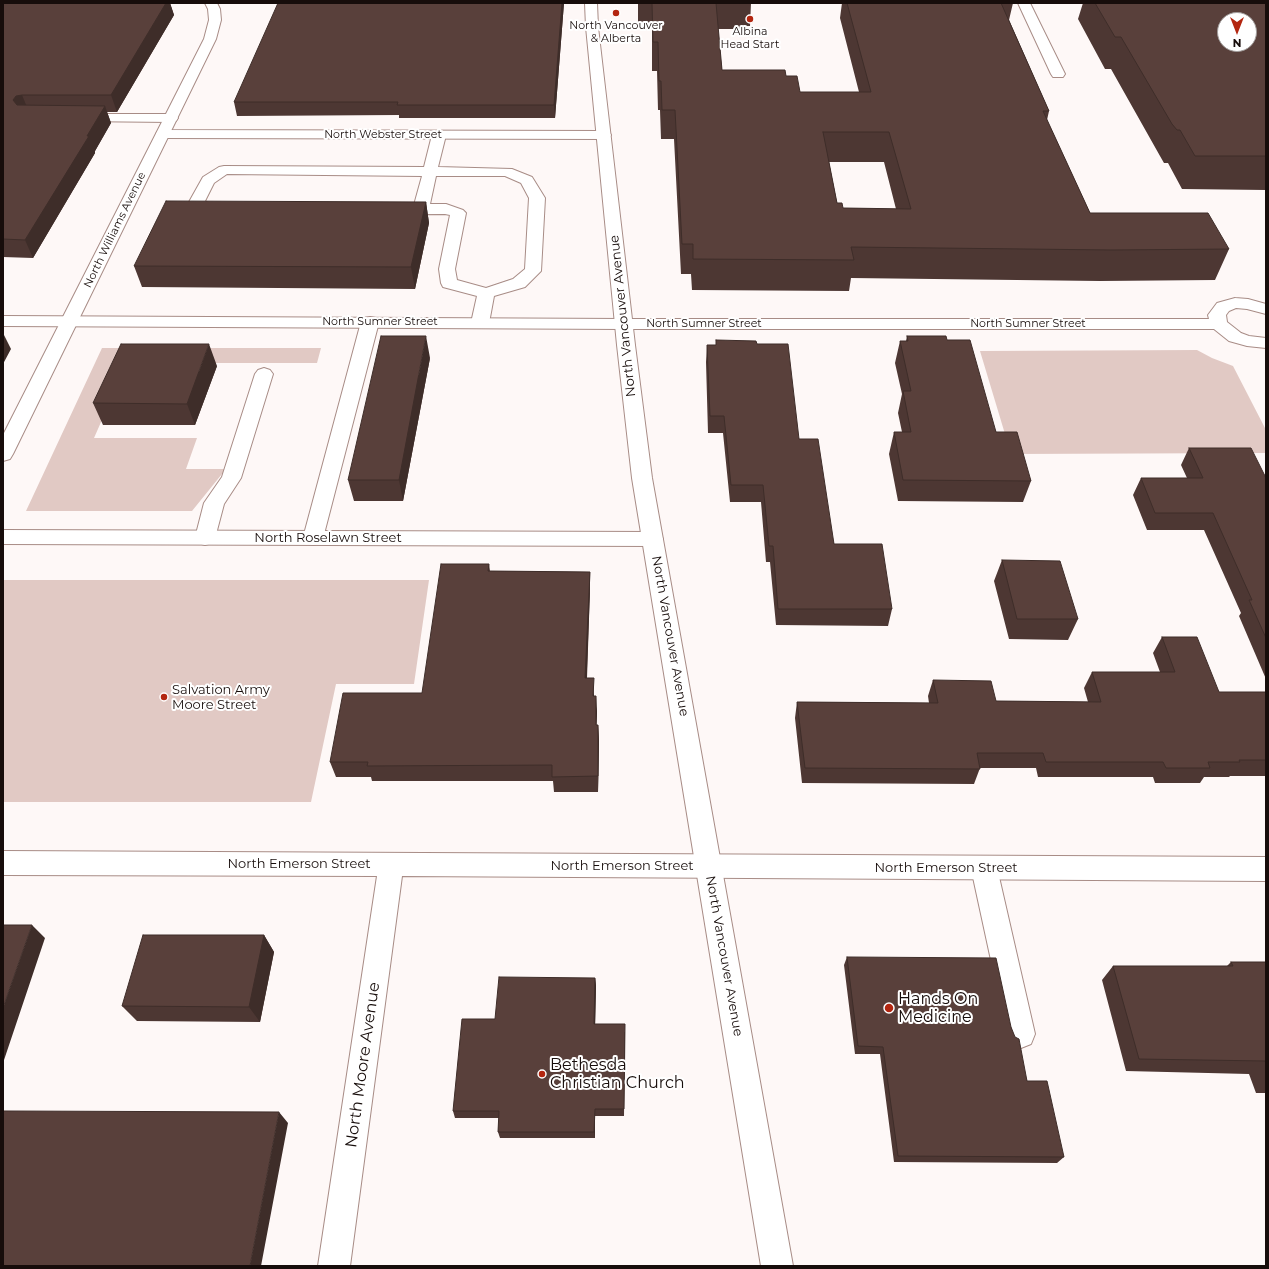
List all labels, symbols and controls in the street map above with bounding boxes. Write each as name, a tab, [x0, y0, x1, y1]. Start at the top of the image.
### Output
marker: North Vancouver & Alberta	[611, 8, 621, 18]
north arrow	[1217, 12, 1257, 52]
marker: Albina Head Start	[745, 14, 755, 24]
place label: North Vancouver & Alberta	[569, 19, 663, 45]
place label: Albina Head Start	[721, 25, 779, 51]
text: N	[1233, 36, 1241, 50]
street label: North Webster Street	[324, 128, 442, 142]
street label: North Williams Avenue	[81, 170, 149, 290]
street label: North Vancouver Avenue	[607, 234, 639, 398]
street label: North Sumner Street	[322, 315, 438, 329]
street label: North Sumner Street	[646, 317, 762, 331]
street label: North Sumner Street	[970, 317, 1086, 331]
street label: North Roselawn Street	[254, 530, 402, 546]
street label: North Vancouver Avenue	[648, 554, 692, 718]
place label: Salvation Army Moore Street	[172, 682, 270, 713]
marker: Salvation Army Moore Street	[159, 692, 169, 702]
street label: North Emerson Street	[227, 856, 371, 872]
street label: North Emerson Street	[550, 858, 694, 874]
street label: North Emerson Street	[874, 860, 1018, 876]
street label: North Vancouver Avenue	[702, 874, 746, 1038]
street label: North Moore Avenue	[342, 981, 384, 1149]
place label: Hands On Medicine	[898, 989, 978, 1027]
marker: Hands On Medicine	[883, 1002, 895, 1014]
place label: Bethesda Christian Church	[550, 1055, 685, 1093]
marker: Bethesda Christian Church	[537, 1069, 547, 1079]

